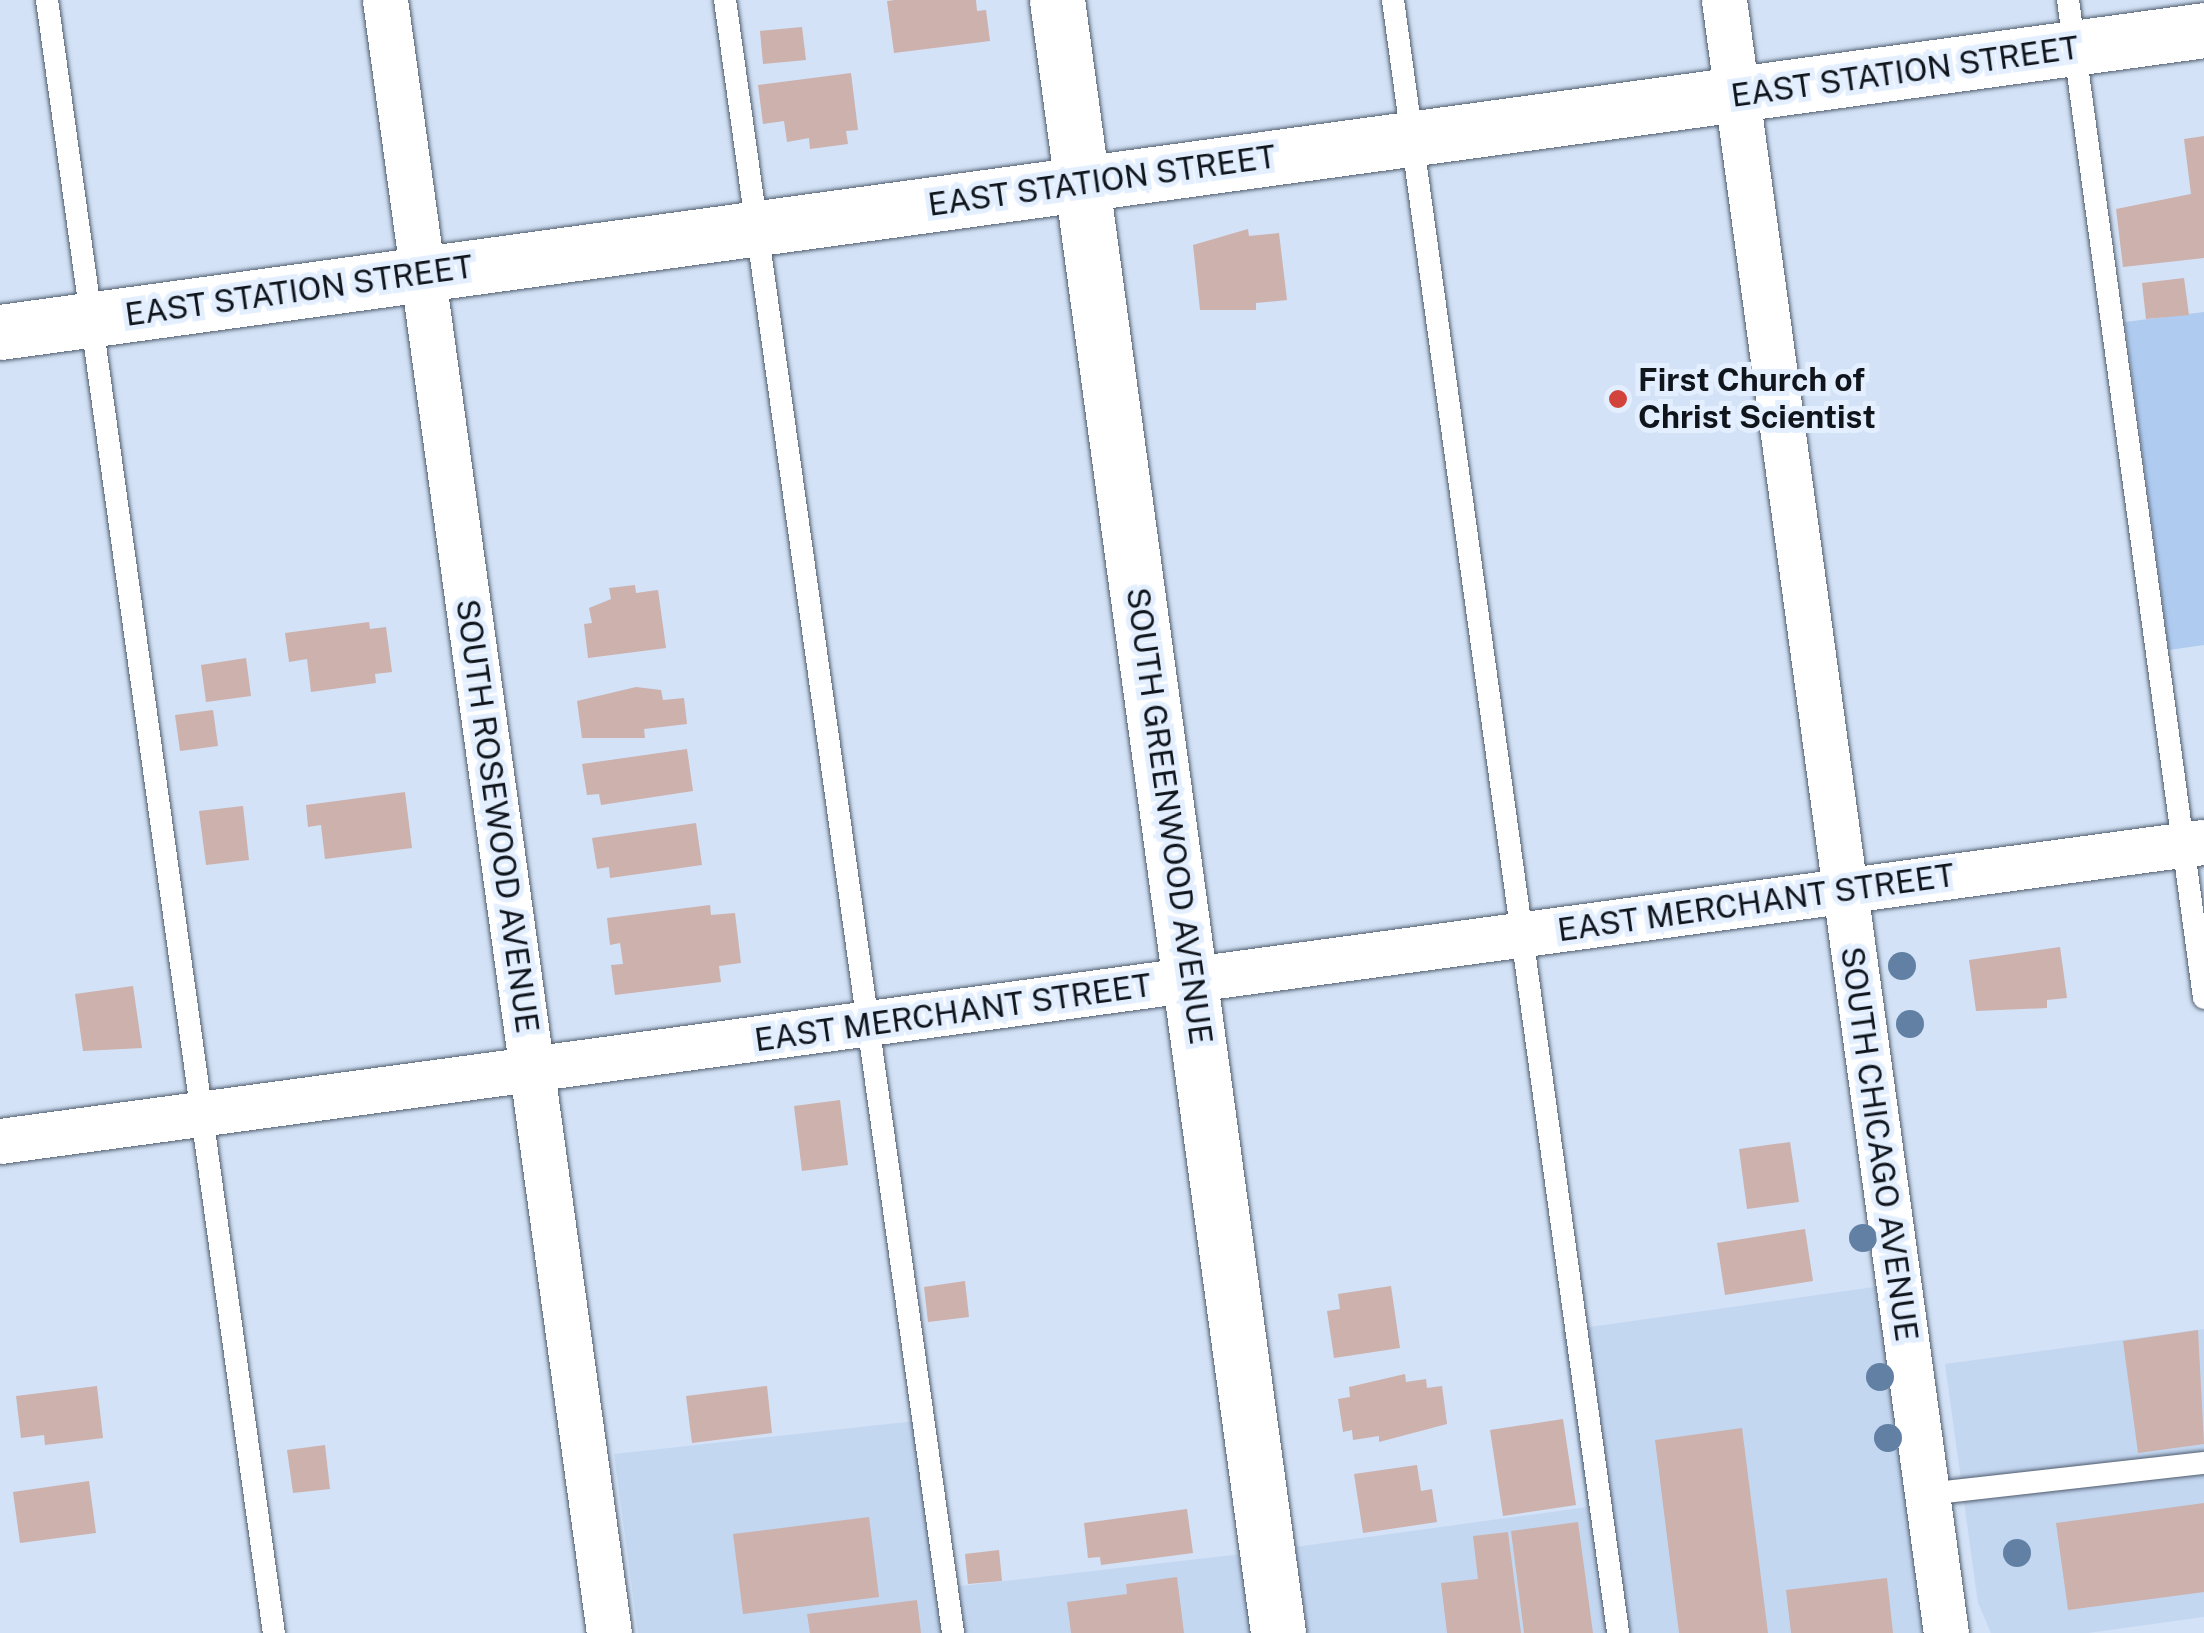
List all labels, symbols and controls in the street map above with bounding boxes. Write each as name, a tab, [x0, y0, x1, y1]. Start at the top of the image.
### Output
street label: EAST STATION STREET	[1729, 29, 2081, 115]
street label: EAST STATION STREET	[926, 138, 1278, 224]
street label: EAST STATION STREET	[123, 248, 475, 334]
place label: First Church of Christ Scientist	[1638, 362, 1876, 437]
marker: First Church of Christ Scientist	[1607, 388, 1629, 410]
street label: SOUTH GREENWOOD AVENUE	[1118, 585, 1220, 1047]
street label: SOUTH ROSEWOOD AVENUE	[448, 597, 546, 1035]
street label: EAST MERCHANT STREET	[1555, 856, 1957, 950]
street label: SOUTH CHICAGO AVENUE	[1832, 944, 1926, 1344]
street label: EAST MERCHANT STREET	[752, 966, 1154, 1060]

